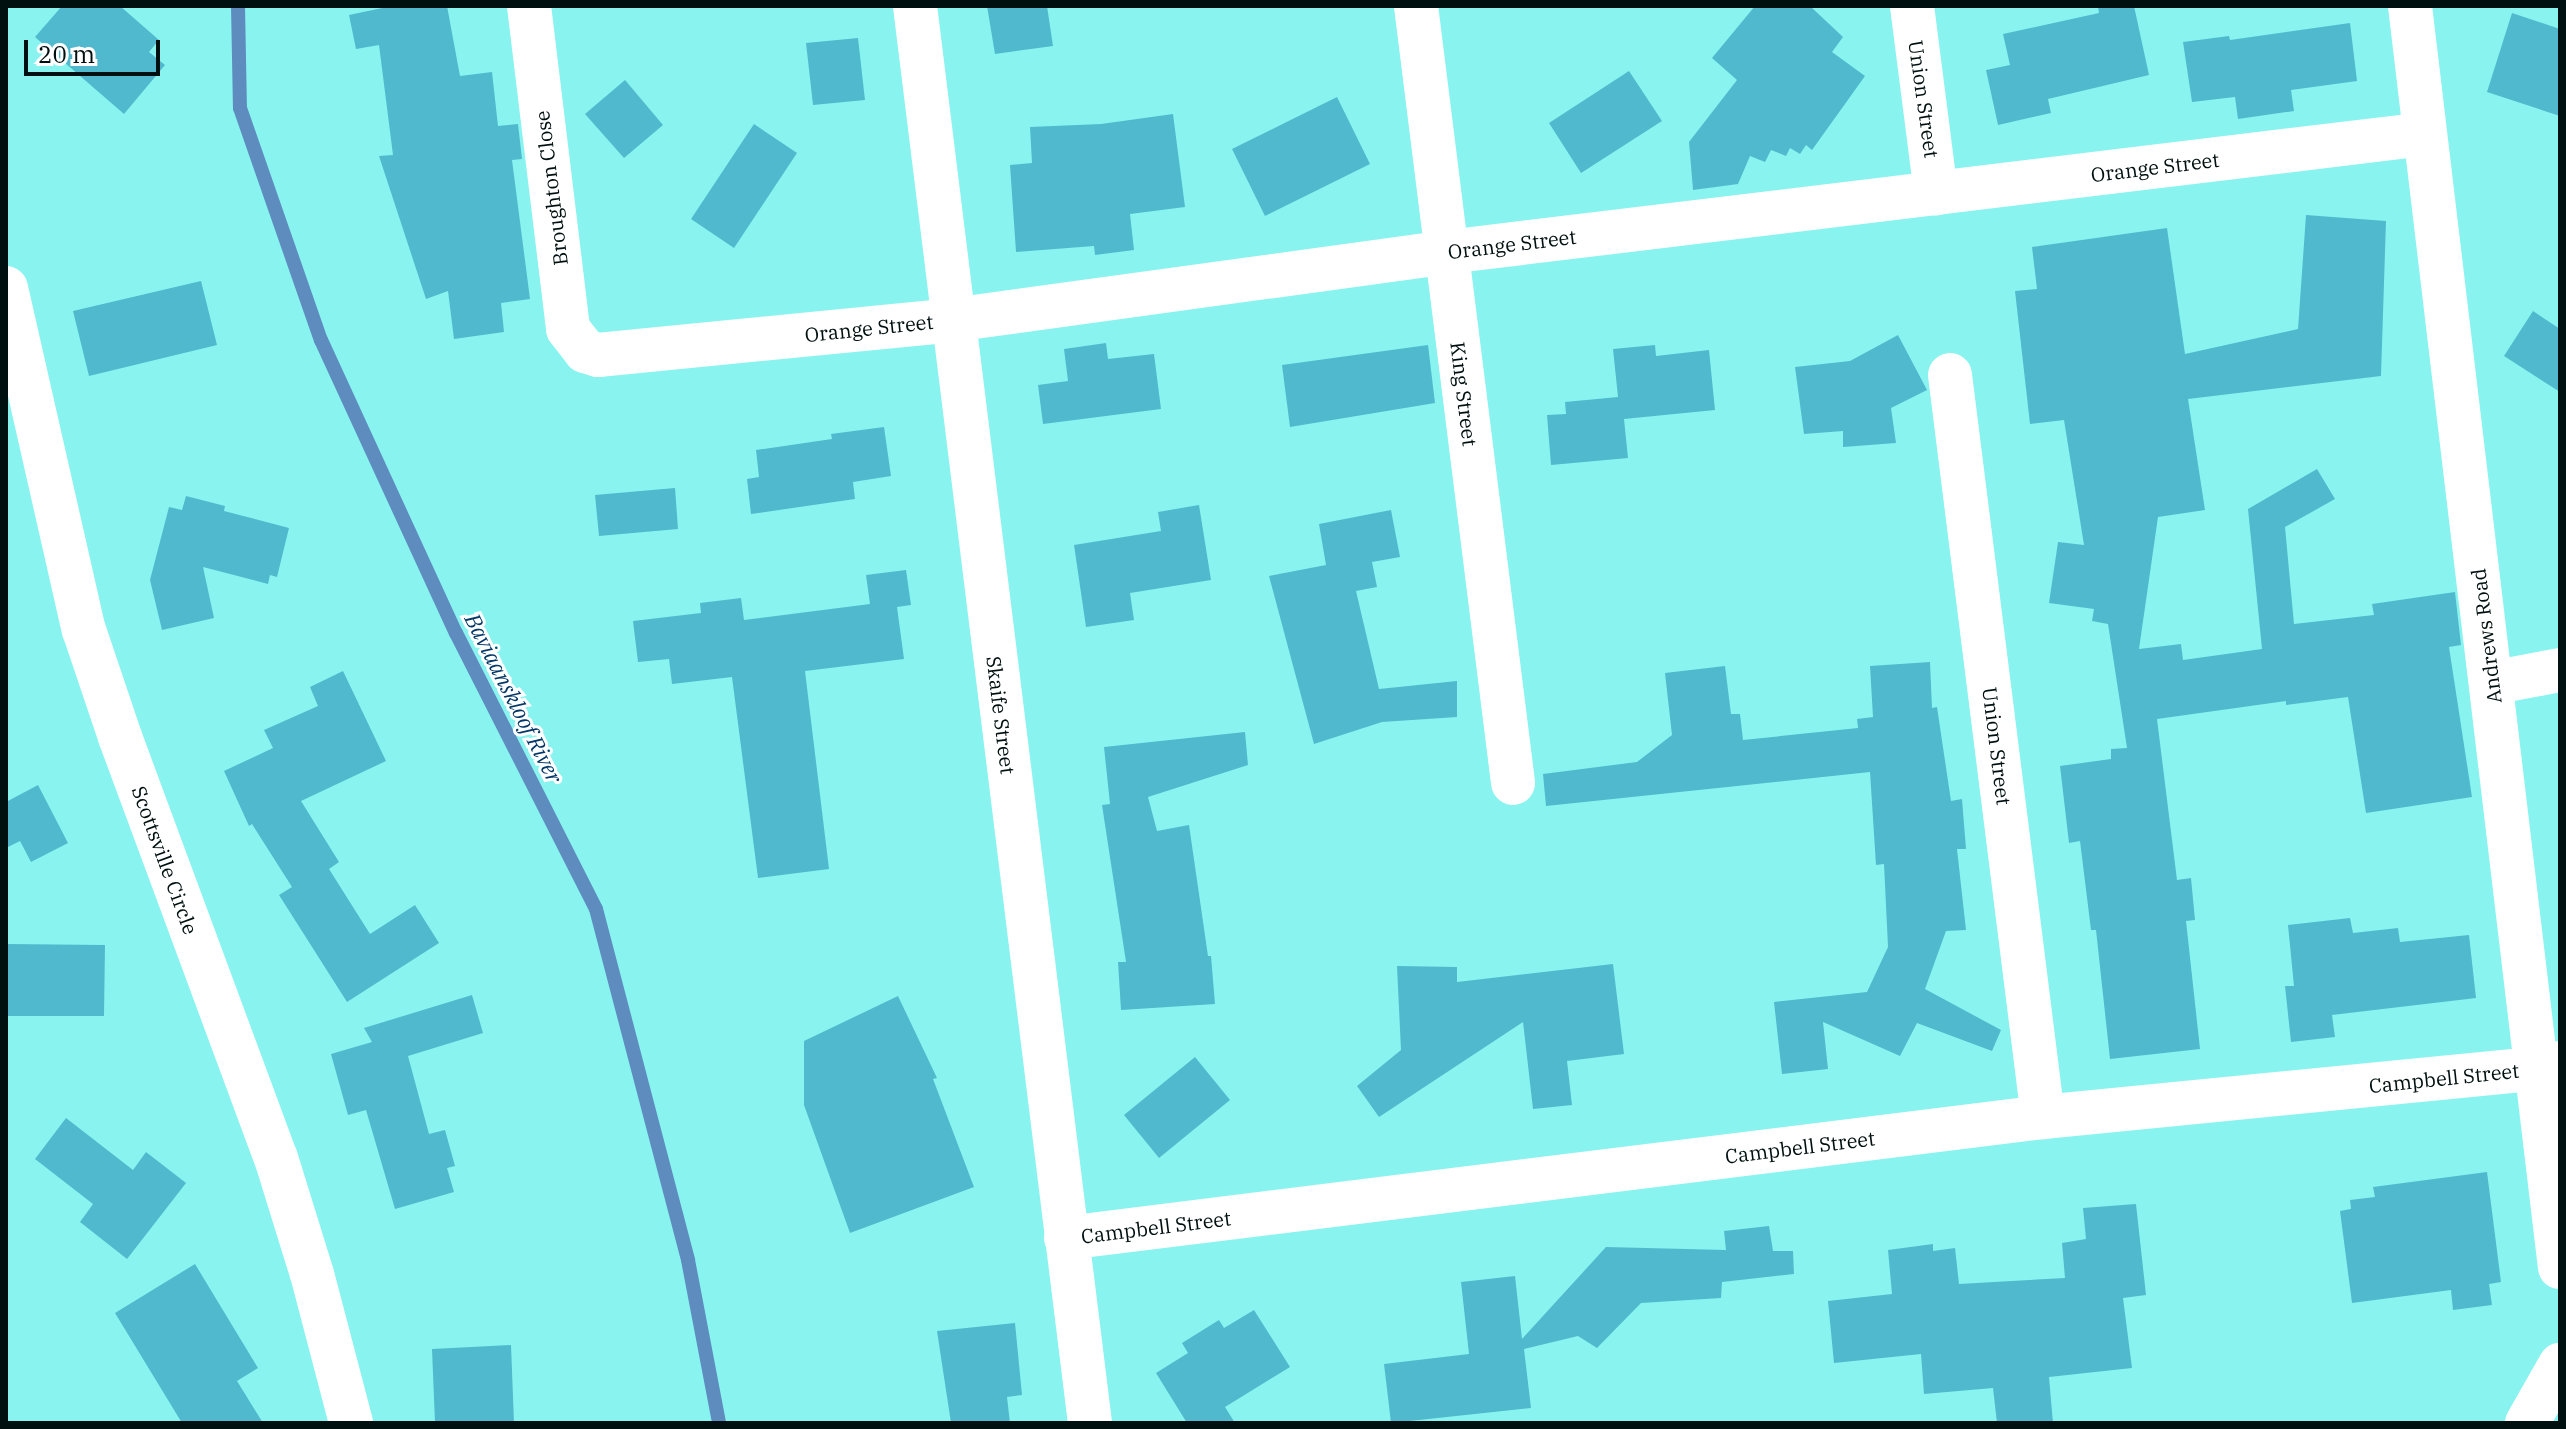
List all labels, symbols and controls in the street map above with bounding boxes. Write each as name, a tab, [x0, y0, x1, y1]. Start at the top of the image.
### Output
scale bar	[28, 24, 164, 74]
text: 20 m	[38, 38, 95, 70]
street label: Union Street	[1904, 39, 1944, 159]
street label: Broughton Close	[530, 109, 572, 267]
street label: Orange Street	[2089, 147, 2221, 187]
street label: Orange Street	[1446, 224, 1578, 264]
street label: Orange Street	[804, 309, 934, 347]
street label: King Street	[1446, 340, 1482, 448]
street label: Andrews Road	[2466, 567, 2506, 705]
water label: Baviaanskloof River	[460, 609, 568, 787]
street label: Skaife Street	[982, 655, 1020, 775]
street label: Union Street	[1978, 686, 2016, 806]
street label: Scottsville Circle	[127, 783, 203, 937]
street label: Campbell Street	[2368, 1058, 2520, 1098]
street label: Campbell Street	[1724, 1126, 1876, 1168]
street label: Campbell Street	[1080, 1206, 1232, 1248]

